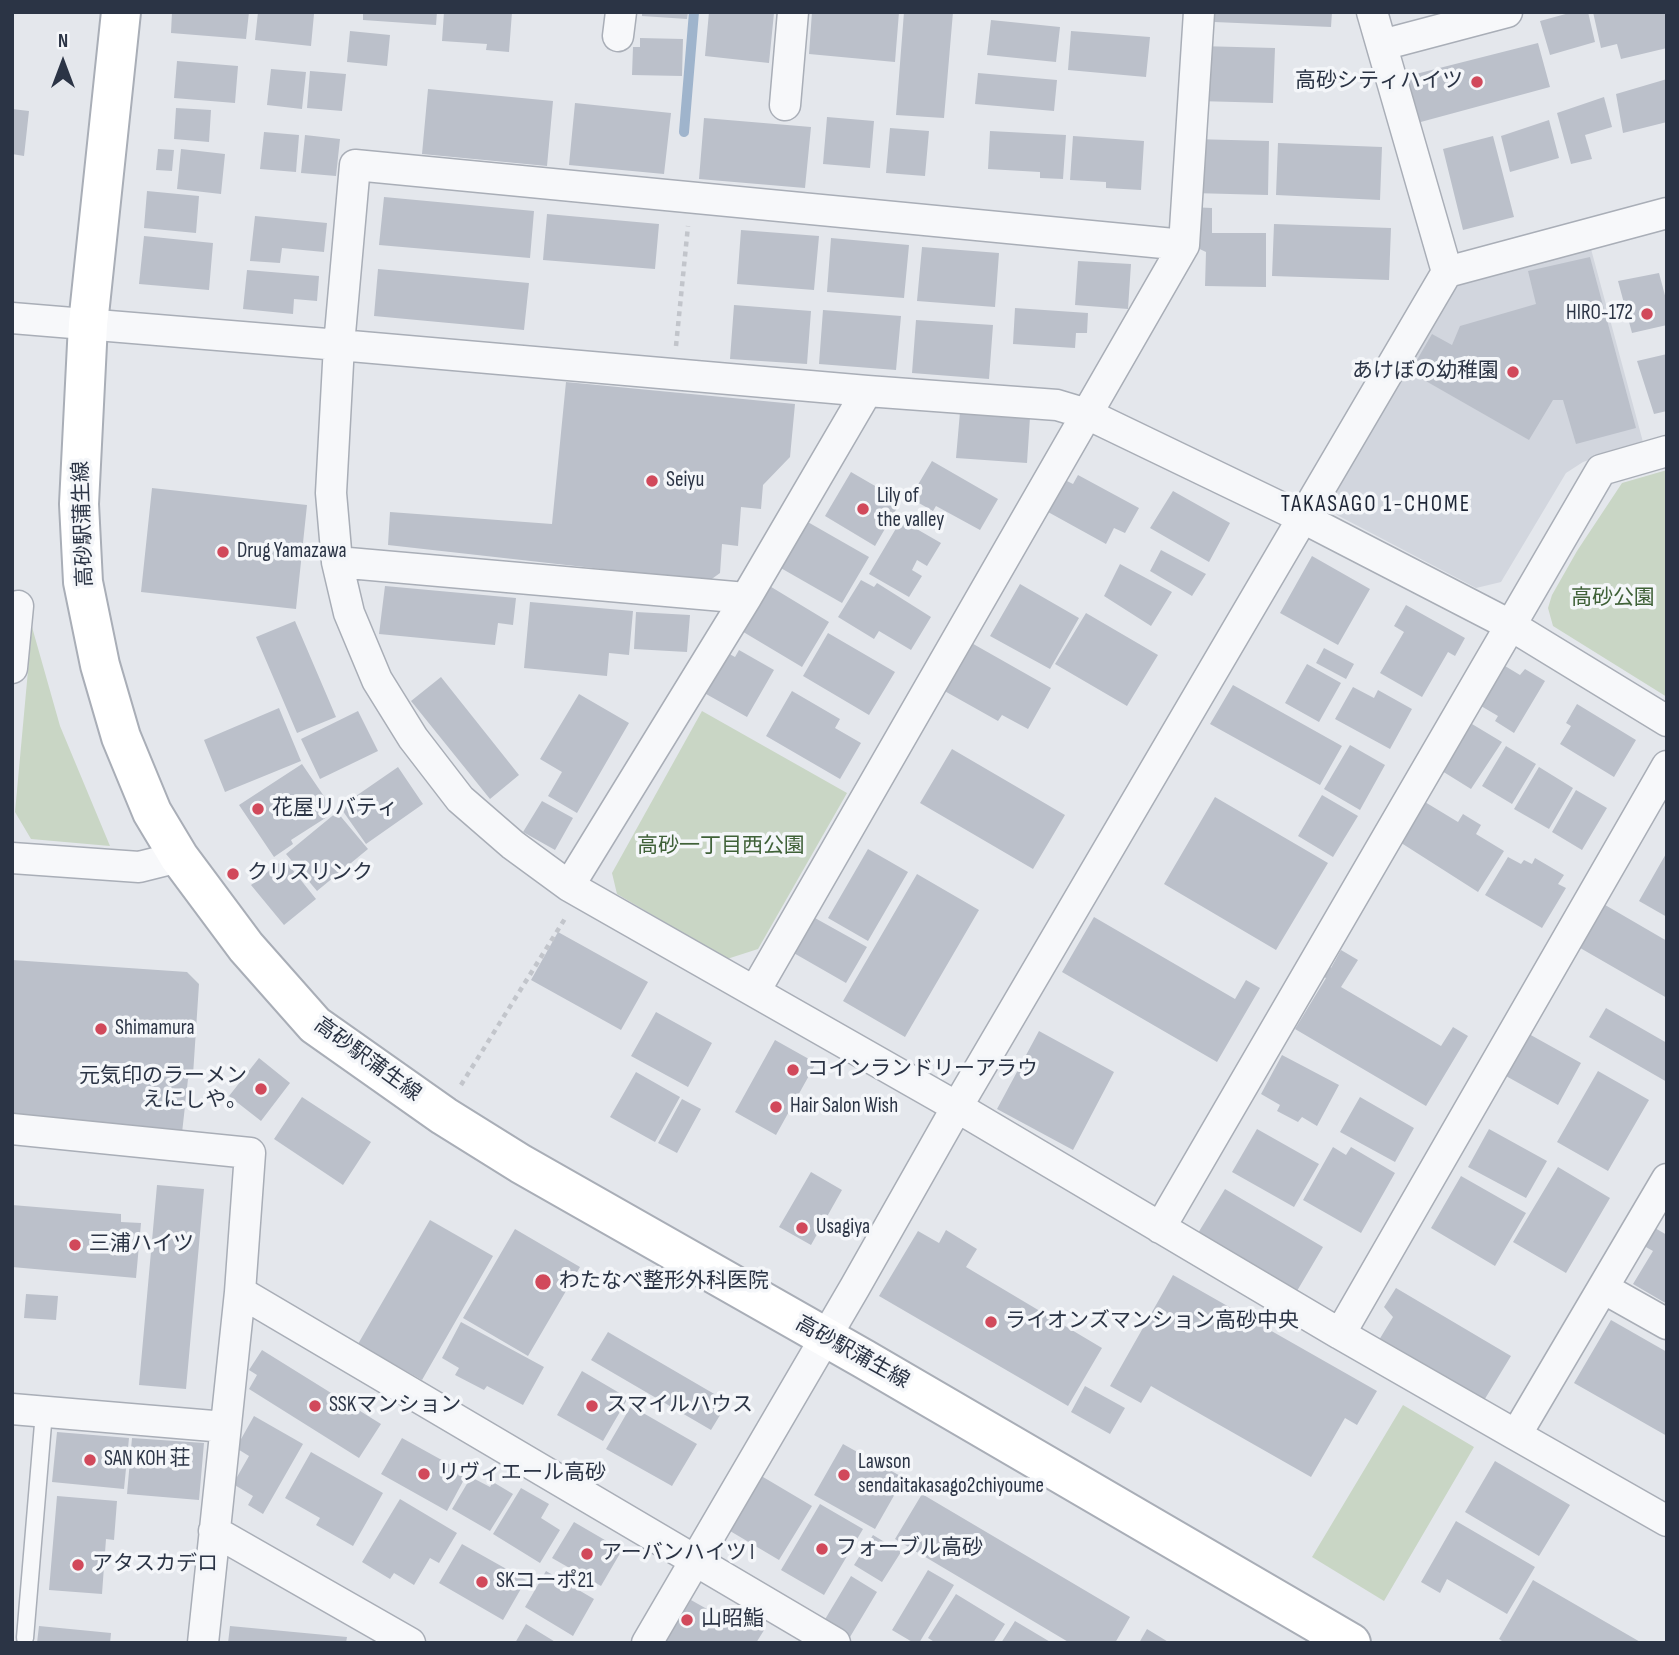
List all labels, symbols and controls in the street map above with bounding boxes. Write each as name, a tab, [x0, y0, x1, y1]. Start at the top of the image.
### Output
north arrow	[28, 28, 98, 98]
text: N	[58, 30, 68, 53]
place label: 高砂シティハイツ	[1295, 69, 1463, 95]
marker: 高砂シティハイツ	[1469, 74, 1485, 90]
place label: HIRO-172	[1566, 301, 1633, 327]
marker: HIRO-172	[1639, 306, 1655, 322]
place label: あけぼの幼稚園	[1352, 359, 1499, 385]
marker: あけぼの幼稚園	[1505, 364, 1521, 380]
street label: 高砂駅蒲生線	[69, 461, 99, 587]
place label: Seiyu	[666, 468, 704, 494]
marker: Seiyu	[644, 473, 660, 489]
place label: Lily of the valley	[877, 484, 944, 534]
district label: TAKASAGO 1-CHOME	[1283, 491, 1469, 519]
marker: Lily of the valley	[855, 501, 871, 517]
place label: Drug Yamazawa	[237, 539, 346, 565]
marker: Drug Yamazawa	[215, 544, 231, 560]
park label: 高砂公園	[1571, 586, 1655, 612]
place label: 花屋リバティ	[272, 796, 398, 822]
marker: 花屋リバティ	[250, 801, 266, 817]
park label: 高砂一丁目西公園	[637, 834, 805, 860]
place label: クリスリンク	[247, 861, 373, 887]
marker: クリスリンク	[225, 866, 241, 882]
street label: 高砂駅蒲生線	[309, 1013, 425, 1107]
place label: Shimamura	[115, 1016, 194, 1042]
marker: Shimamura	[93, 1021, 109, 1037]
place label: コインランドリーアラウ	[807, 1057, 1038, 1083]
marker: コインランドリーアラウ	[785, 1062, 801, 1078]
place label: 元気印のラーメン えにしや。	[79, 1064, 247, 1114]
marker: 元気印のラーメン えにしや。	[253, 1081, 269, 1097]
place label: Hair Salon Wish	[790, 1094, 898, 1120]
marker: Hair Salon Wish	[768, 1099, 784, 1115]
place label: Usagiya	[816, 1215, 870, 1241]
marker: Usagiya	[794, 1220, 810, 1236]
place label: 三浦ハイツ	[89, 1232, 194, 1258]
marker: 三浦ハイツ	[67, 1237, 83, 1253]
place label: わたなべ整形外科医院	[559, 1269, 769, 1295]
marker: わたなべ整形外科医院	[533, 1272, 553, 1292]
place label: ライオンズマンション高砂中央	[1005, 1309, 1299, 1335]
street label: 高砂駅蒲生線	[791, 1311, 913, 1395]
marker: ライオンズマンション高砂中央	[983, 1314, 999, 1330]
place label: SSKマンション	[329, 1393, 461, 1419]
place label: スマイルハウス	[606, 1393, 753, 1419]
marker: SSKマンション	[307, 1398, 323, 1414]
marker: スマイルハウス	[584, 1398, 600, 1414]
place label: SAN KOH 荘	[104, 1447, 191, 1473]
place label: Lawson sendaitakasago2chiyoume	[858, 1450, 1044, 1500]
marker: SAN KOH 荘	[82, 1452, 98, 1468]
place label: リヴィエール高砂	[438, 1461, 606, 1487]
marker: リヴィエール高砂	[416, 1466, 432, 1482]
marker: Lawson sendaitakasago2chiyoume	[836, 1467, 852, 1483]
place label: フォーブル高砂	[836, 1536, 983, 1562]
place label: アーバンハイツ I	[601, 1541, 754, 1567]
marker: フォーブル高砂	[814, 1541, 830, 1557]
marker: アーバンハイツ I	[579, 1546, 595, 1562]
place label: アタスカデロ	[92, 1552, 218, 1578]
marker: アタスカデロ	[70, 1557, 86, 1573]
place label: SKコーポ21	[496, 1569, 594, 1595]
marker: SKコーポ21	[474, 1574, 490, 1590]
place label: 山昭鮨	[701, 1607, 764, 1633]
marker: 山昭鮨	[679, 1612, 695, 1628]

